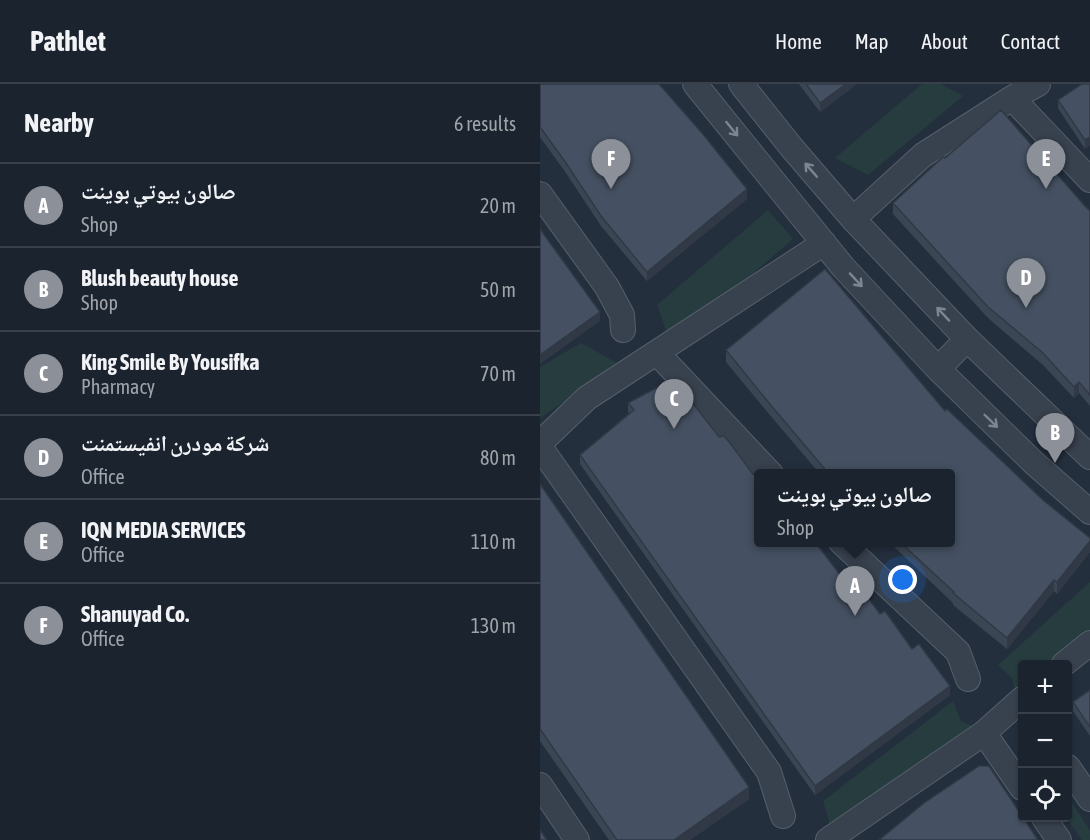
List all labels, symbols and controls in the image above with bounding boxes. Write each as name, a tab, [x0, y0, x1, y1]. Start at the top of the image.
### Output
text: Pathlet	[30, 25, 106, 57]
text: Home	[775, 29, 822, 53]
text: Map	[855, 29, 889, 53]
text: About	[922, 29, 968, 53]
text: Contact	[1001, 29, 1060, 53]
text: Nearby	[24, 108, 94, 138]
text: 6 results	[454, 112, 516, 135]
one-way arrow	[726, 121, 739, 137]
pin: F	[592, 140, 630, 189]
pin: E	[1026, 140, 1066, 189]
one-way arrow	[804, 163, 818, 178]
text: صالون بيوتي بوينت	[81, 178, 236, 204]
text: A	[39, 194, 48, 217]
text: 20 m	[480, 194, 516, 217]
text: Shop	[81, 213, 118, 236]
pin: D	[1006, 258, 1046, 308]
text: Blush beauty house	[81, 265, 238, 291]
one-way arrow	[849, 273, 863, 288]
text: B	[39, 278, 48, 301]
text: 50 m	[480, 278, 516, 301]
text: Shop	[81, 291, 118, 314]
one-way arrow	[936, 306, 950, 321]
text: King Smile By Yousifka	[81, 349, 260, 375]
text: C	[39, 362, 48, 385]
text: 70 m	[480, 362, 516, 385]
text: Pharmacy	[81, 375, 155, 398]
pin: C	[654, 380, 694, 429]
one-way arrow	[983, 413, 998, 428]
pin: B	[1036, 414, 1074, 463]
text: شركة مودرن انفيستمنت	[81, 430, 269, 456]
text: D	[38, 446, 49, 469]
text: 80 m	[480, 446, 516, 469]
text: Office	[81, 465, 125, 488]
popup	[754, 469, 955, 547]
text: صالون بيوتي بوينت	[777, 481, 932, 507]
text: Shop	[777, 516, 814, 539]
text: IQN MEDIA SERVICES	[81, 517, 246, 543]
text: E	[39, 530, 48, 553]
text: 110 m	[471, 530, 516, 553]
text: Office	[81, 543, 125, 566]
your location	[888, 565, 917, 594]
pin: A	[836, 566, 874, 616]
text: Shanuyad Co.	[81, 601, 189, 627]
text: F	[39, 614, 48, 637]
text: 130 m	[471, 614, 516, 637]
text: Office	[81, 627, 125, 650]
map controls	[1018, 660, 1072, 822]
button: +	[1018, 660, 1072, 714]
button: −	[1018, 714, 1072, 768]
button: locate	[1018, 768, 1072, 822]

